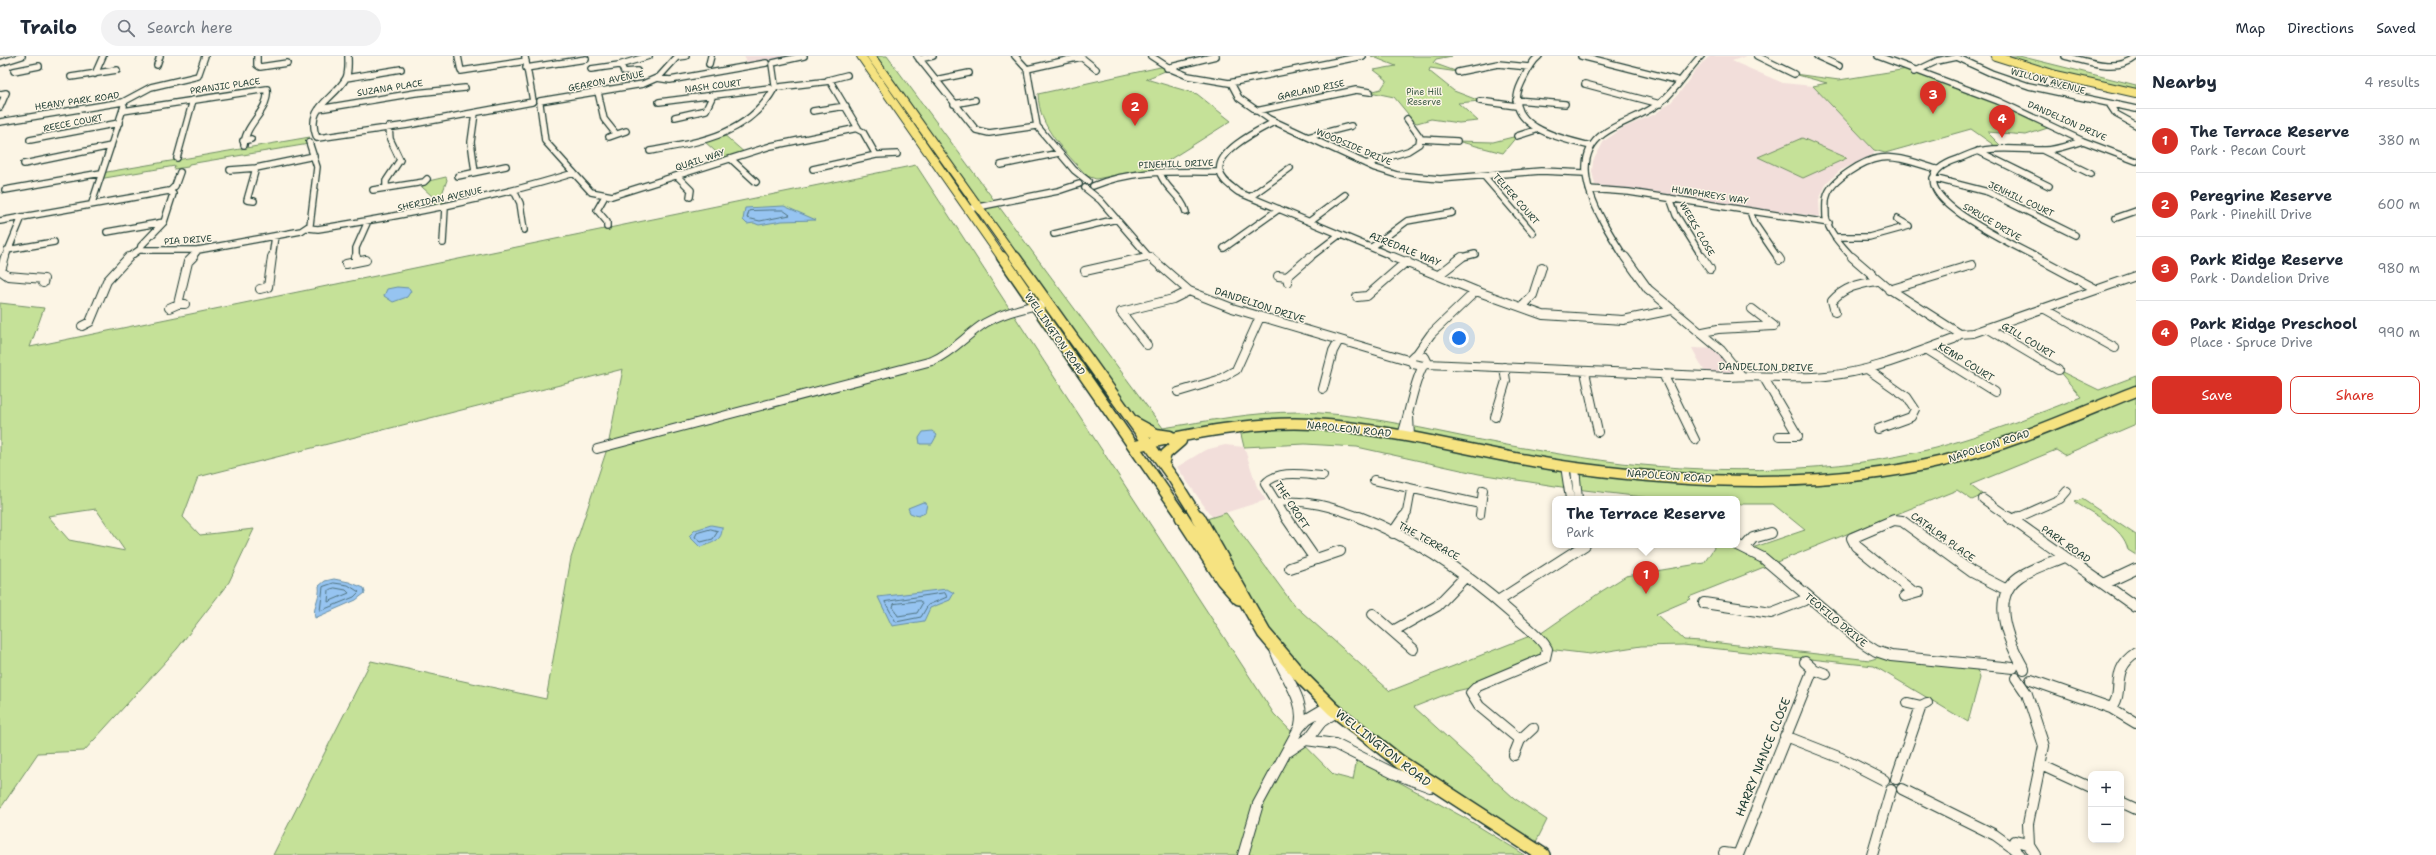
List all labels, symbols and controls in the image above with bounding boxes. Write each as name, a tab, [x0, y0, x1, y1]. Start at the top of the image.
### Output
search box	[101, 10, 381, 46]
text: Trailo	[20, 15, 77, 40]
icon: search	[115, 17, 137, 39]
text: Search here	[147, 18, 233, 38]
text: Map	[2236, 19, 2266, 37]
text: Directions	[2288, 19, 2354, 37]
text: Saved	[2376, 19, 2416, 37]
street label: WILLOW AVENUE	[2009, 65, 2087, 97]
street label: GEARON AVENUE	[567, 68, 645, 94]
text: Nearby	[2152, 71, 2217, 93]
text: 4 results	[2364, 74, 2420, 91]
street label: PRANJIC PLACE	[189, 75, 261, 97]
street label: SUZANA PLACE	[356, 77, 424, 99]
street label: NASH COURT	[684, 77, 743, 95]
street label: GARLAND RISE	[1276, 77, 1346, 103]
pin: 3	[1920, 81, 1946, 114]
park label: Pine Hill Reserve	[1406, 86, 1442, 108]
street label: HEANY PARK ROAD	[34, 89, 120, 113]
pin: 2	[1122, 93, 1148, 126]
street label: DANDELION DRIVE	[2026, 98, 2109, 144]
pin: 4	[1989, 105, 2015, 138]
street label: REECE COURT	[42, 111, 104, 135]
text: The Terrace Reserve	[2190, 122, 2349, 142]
street label: WOODSIDE DRIVE	[1314, 126, 1394, 168]
text: 1	[2162, 132, 2168, 149]
text: 380 m	[2378, 132, 2420, 149]
text: Park · Pecan Court	[2190, 142, 2306, 159]
street label: QUAIL WAY	[674, 146, 727, 174]
street label: PINEHILL DRIVE	[1138, 157, 1214, 171]
street label: TELFER COURT	[1490, 171, 1542, 228]
street label: JENHILL COURT	[1986, 178, 2056, 220]
street label: HUMPHREYS WAY	[1671, 183, 1750, 207]
street label: SHERIDAN AVENUE	[396, 184, 484, 214]
text: Peregrine Reserve	[2190, 186, 2332, 206]
text: 2	[2160, 196, 2170, 213]
text: 600 m	[2377, 196, 2420, 213]
street label: WEEKS CLOSE	[1677, 200, 1717, 259]
street label: SPRUCE DRIVE	[1961, 200, 2024, 244]
text: Park · Pinehill Drive	[2190, 206, 2312, 223]
street label: AIREDALE WAY	[1367, 229, 1443, 269]
street label: PIA DRIVE	[164, 232, 213, 248]
text: Park Ridge Reserve	[2190, 250, 2344, 270]
text: 3	[2160, 260, 2170, 277]
text: 980 m	[2378, 260, 2420, 277]
text: Park · Dandelion Drive	[2190, 270, 2330, 287]
street label: DANDELION DRIVE	[1213, 284, 1307, 326]
street label: WELLINGTON ROAD	[1022, 290, 1089, 378]
text: Park Ridge Preschool	[2190, 314, 2357, 334]
street label: GILL COURT	[1999, 319, 2057, 361]
text: 4	[2160, 324, 2170, 341]
text: 990 m	[2378, 324, 2420, 341]
your location	[1449, 328, 1469, 348]
text: Place · Spruce Drive	[2190, 334, 2313, 351]
street label: KEMP COURT	[1936, 340, 1996, 384]
street label: DANDELION DRIVE	[1718, 360, 1814, 374]
button: Save	[2152, 376, 2282, 414]
button: Share	[2290, 376, 2420, 414]
street label: NAPOLEON ROAD	[1306, 418, 1392, 440]
street label: NAPOLEON ROAD	[1947, 427, 2032, 465]
street label: NAPOLEON ROAD	[1626, 467, 1712, 485]
street label: THE CROFT	[1272, 479, 1312, 531]
popup	[1552, 496, 1740, 548]
text: The Terrace Reserve	[1566, 504, 1726, 524]
street label: CATALPA PLACE	[1908, 509, 1978, 565]
street label: THE TERRACE	[1396, 519, 1462, 563]
street label: PARK ROAD	[2039, 522, 2094, 566]
text: Park	[1566, 524, 1594, 541]
pin: 1	[1633, 561, 1659, 594]
street label: TEOFILO DRIVE	[1802, 590, 1870, 650]
street label: HARRY NANCE CLOSE	[1732, 695, 1794, 819]
street label: WELLINGTON ROAD	[1332, 706, 1434, 790]
map controls	[2088, 771, 2124, 843]
button: +	[2088, 771, 2124, 807]
button: −	[2088, 807, 2124, 843]

